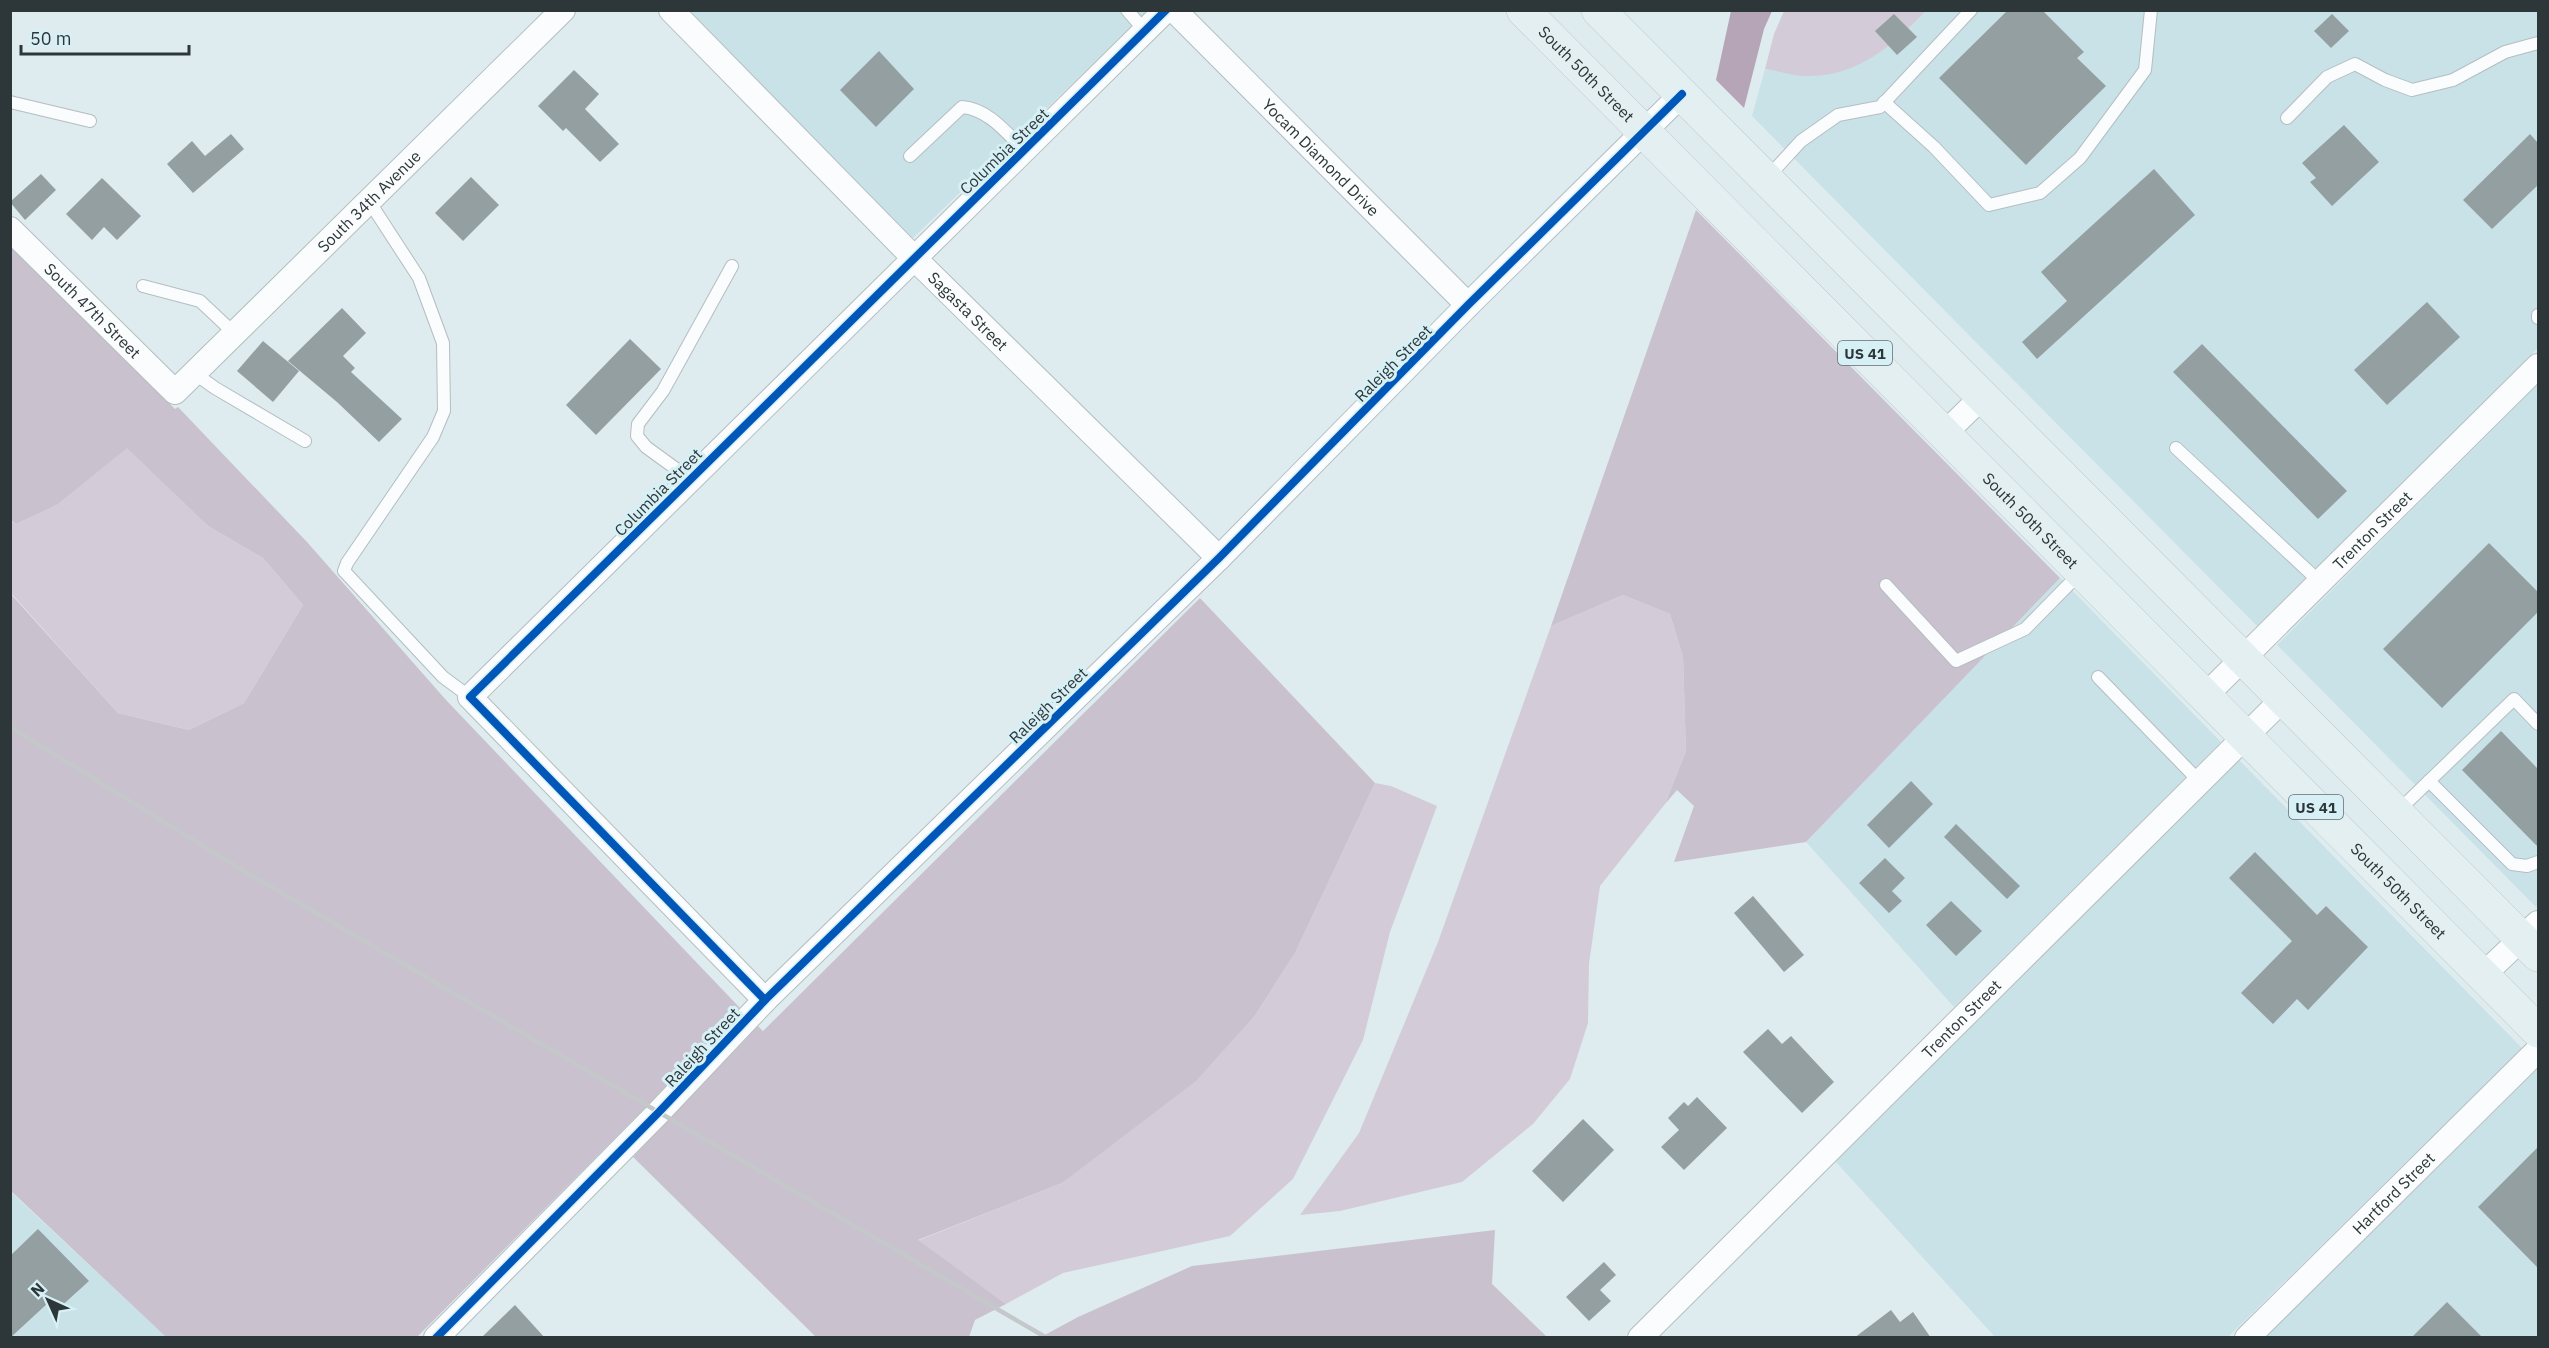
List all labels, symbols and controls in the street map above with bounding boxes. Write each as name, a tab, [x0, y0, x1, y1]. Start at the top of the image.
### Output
scale bar	[21, 18, 189, 56]
street label: South 50th Street	[1534, 22, 1638, 126]
text: 50 m	[30, 27, 72, 50]
street label: Yocam Diamond Drive	[1258, 94, 1384, 220]
street label: Columbia Street	[955, 104, 1053, 198]
street label: South 34th Avenue	[313, 146, 425, 256]
street label: South 47th Street	[40, 259, 145, 362]
street label: Sagasta Street	[924, 267, 1012, 355]
street label: Raleigh Street	[1350, 320, 1436, 406]
road number: US 41	[1838, 341, 1892, 365]
street label: Columbia Street	[610, 444, 706, 540]
street label: South 50th Street	[1979, 468, 2083, 573]
street label: Trenton Street	[2328, 487, 2416, 574]
street label: Raleigh Street	[1005, 663, 1091, 747]
road number: US 41	[2289, 795, 2343, 819]
street label: South 50th Street	[2347, 839, 2451, 943]
street label: Trenton Street	[1918, 975, 2005, 1062]
street label: Raleigh Street	[660, 1003, 744, 1091]
street label: Hartford Street	[2348, 1148, 2439, 1238]
north arrow	[18, 1270, 78, 1330]
text: N	[26, 1278, 49, 1301]

